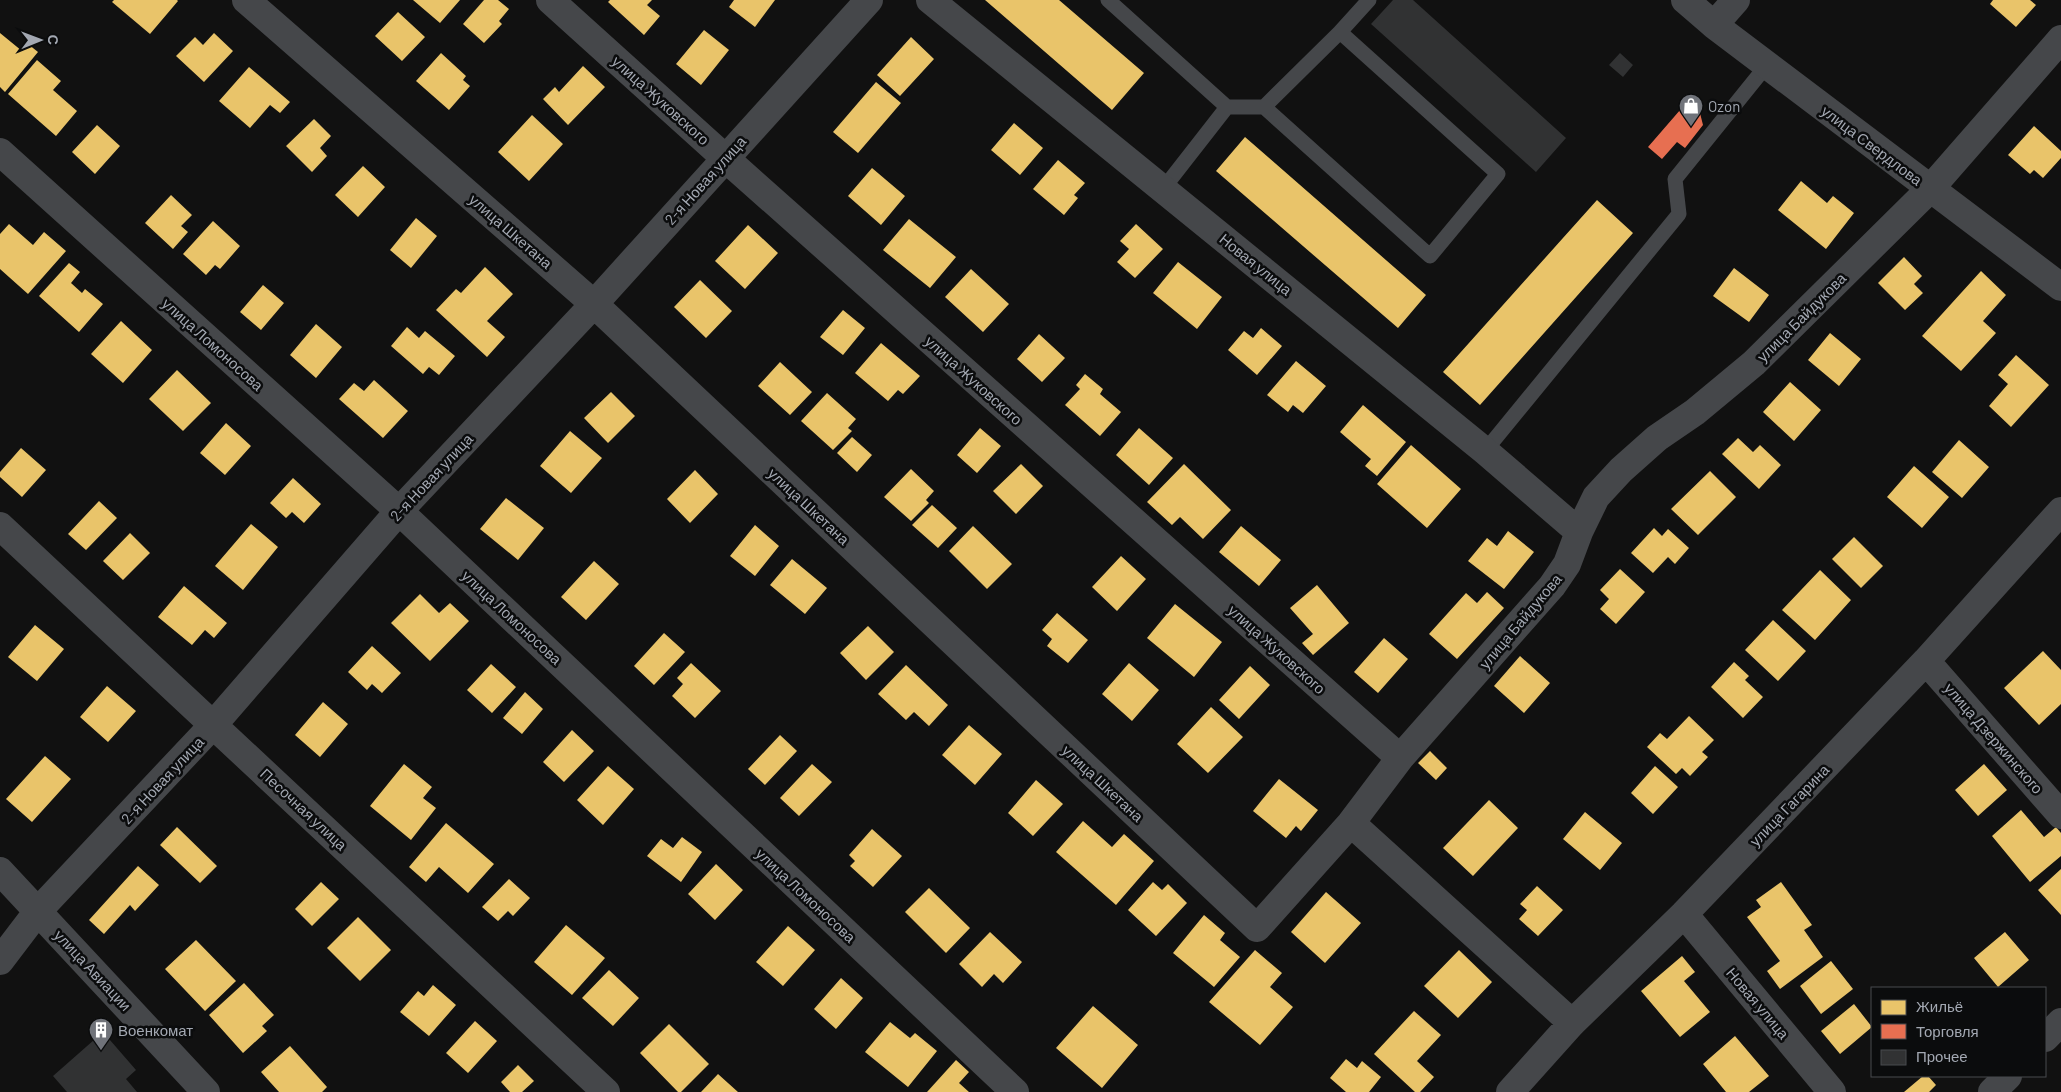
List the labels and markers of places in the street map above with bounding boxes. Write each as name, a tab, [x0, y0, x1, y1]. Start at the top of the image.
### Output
shop icon: Ozon	[1678, 93, 1704, 127]
place label: Ozon	[1708, 97, 1740, 115]
building icon: Военкомат	[88, 1017, 114, 1051]
place label: Военкомат	[118, 1021, 193, 1039]

